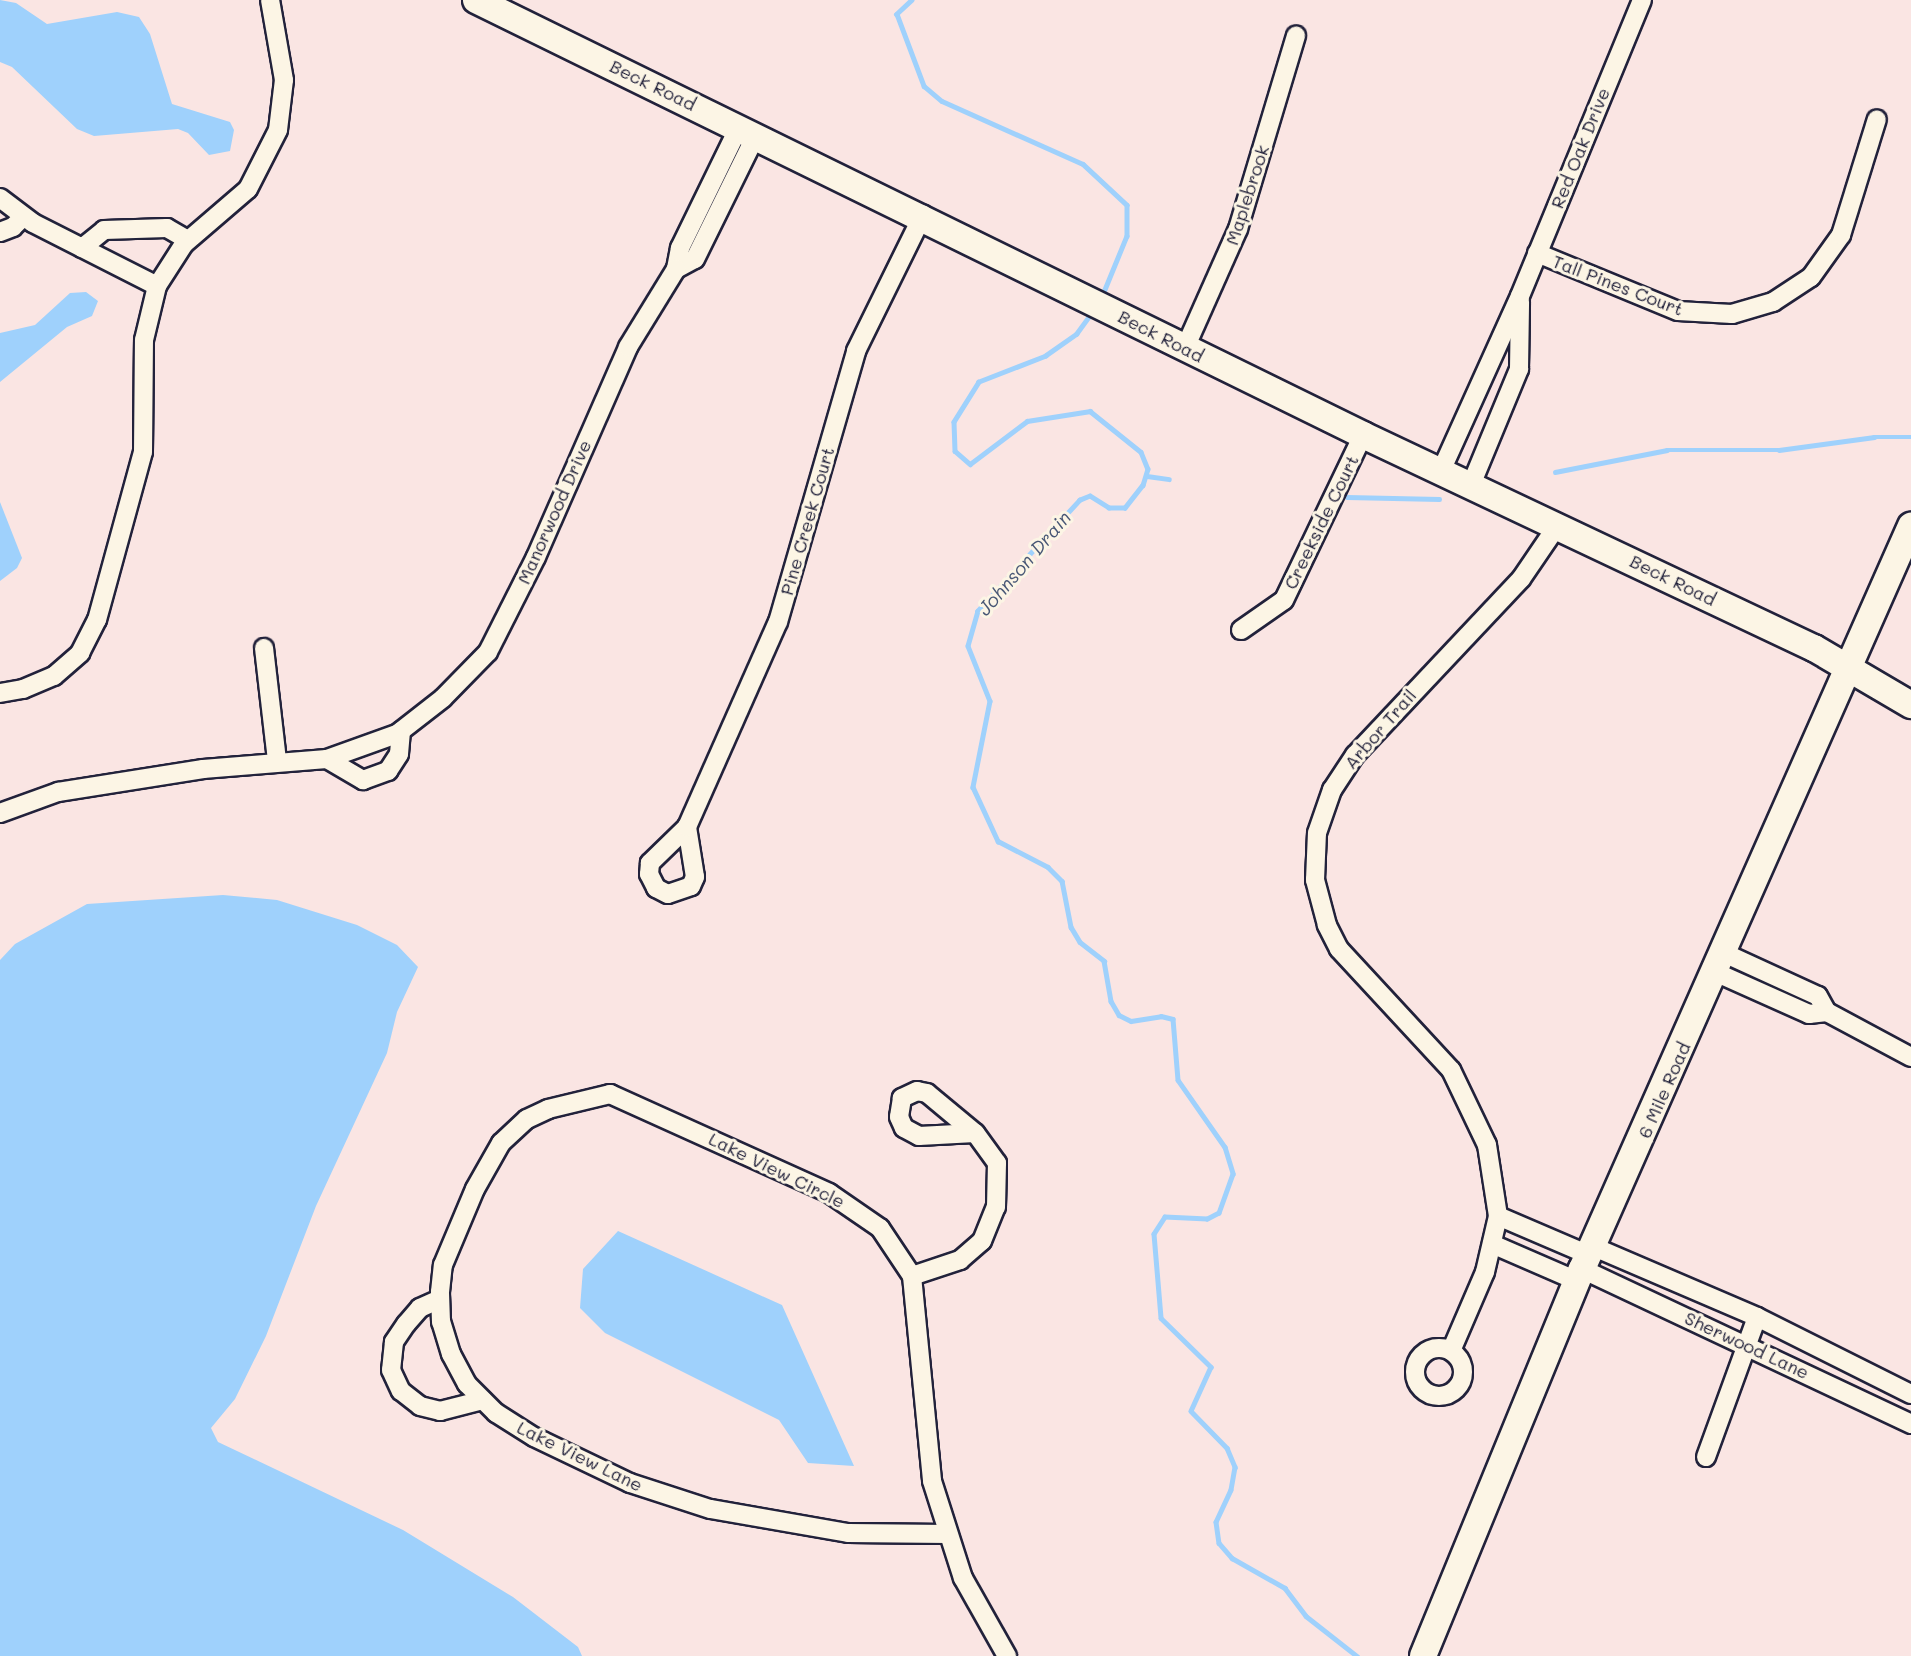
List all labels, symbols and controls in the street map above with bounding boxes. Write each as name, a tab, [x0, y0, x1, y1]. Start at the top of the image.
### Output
street label: Beck Road	[606, 55, 700, 115]
street label: Red Oak Drive	[1546, 85, 1614, 211]
street label: Maplebrook	[1221, 142, 1273, 248]
street label: Tall Pines Court	[1549, 250, 1687, 320]
street label: Beck Road	[1115, 305, 1207, 367]
street label: Manorwood Drive	[513, 437, 595, 587]
street label: Pine Creek Court	[776, 444, 838, 598]
street label: Creekside Court	[1279, 451, 1363, 593]
water label: Johnson Drain	[972, 506, 1076, 620]
street label: Beck Road	[1626, 550, 1720, 610]
street label: Arbor Trail	[1339, 685, 1421, 773]
street label: 6 Mile Road	[1633, 1039, 1695, 1141]
street label: Lake View Circle	[705, 1128, 849, 1212]
street label: Sherwood Lane	[1681, 1307, 1813, 1383]
street label: Lake View Lane	[514, 1416, 646, 1496]

